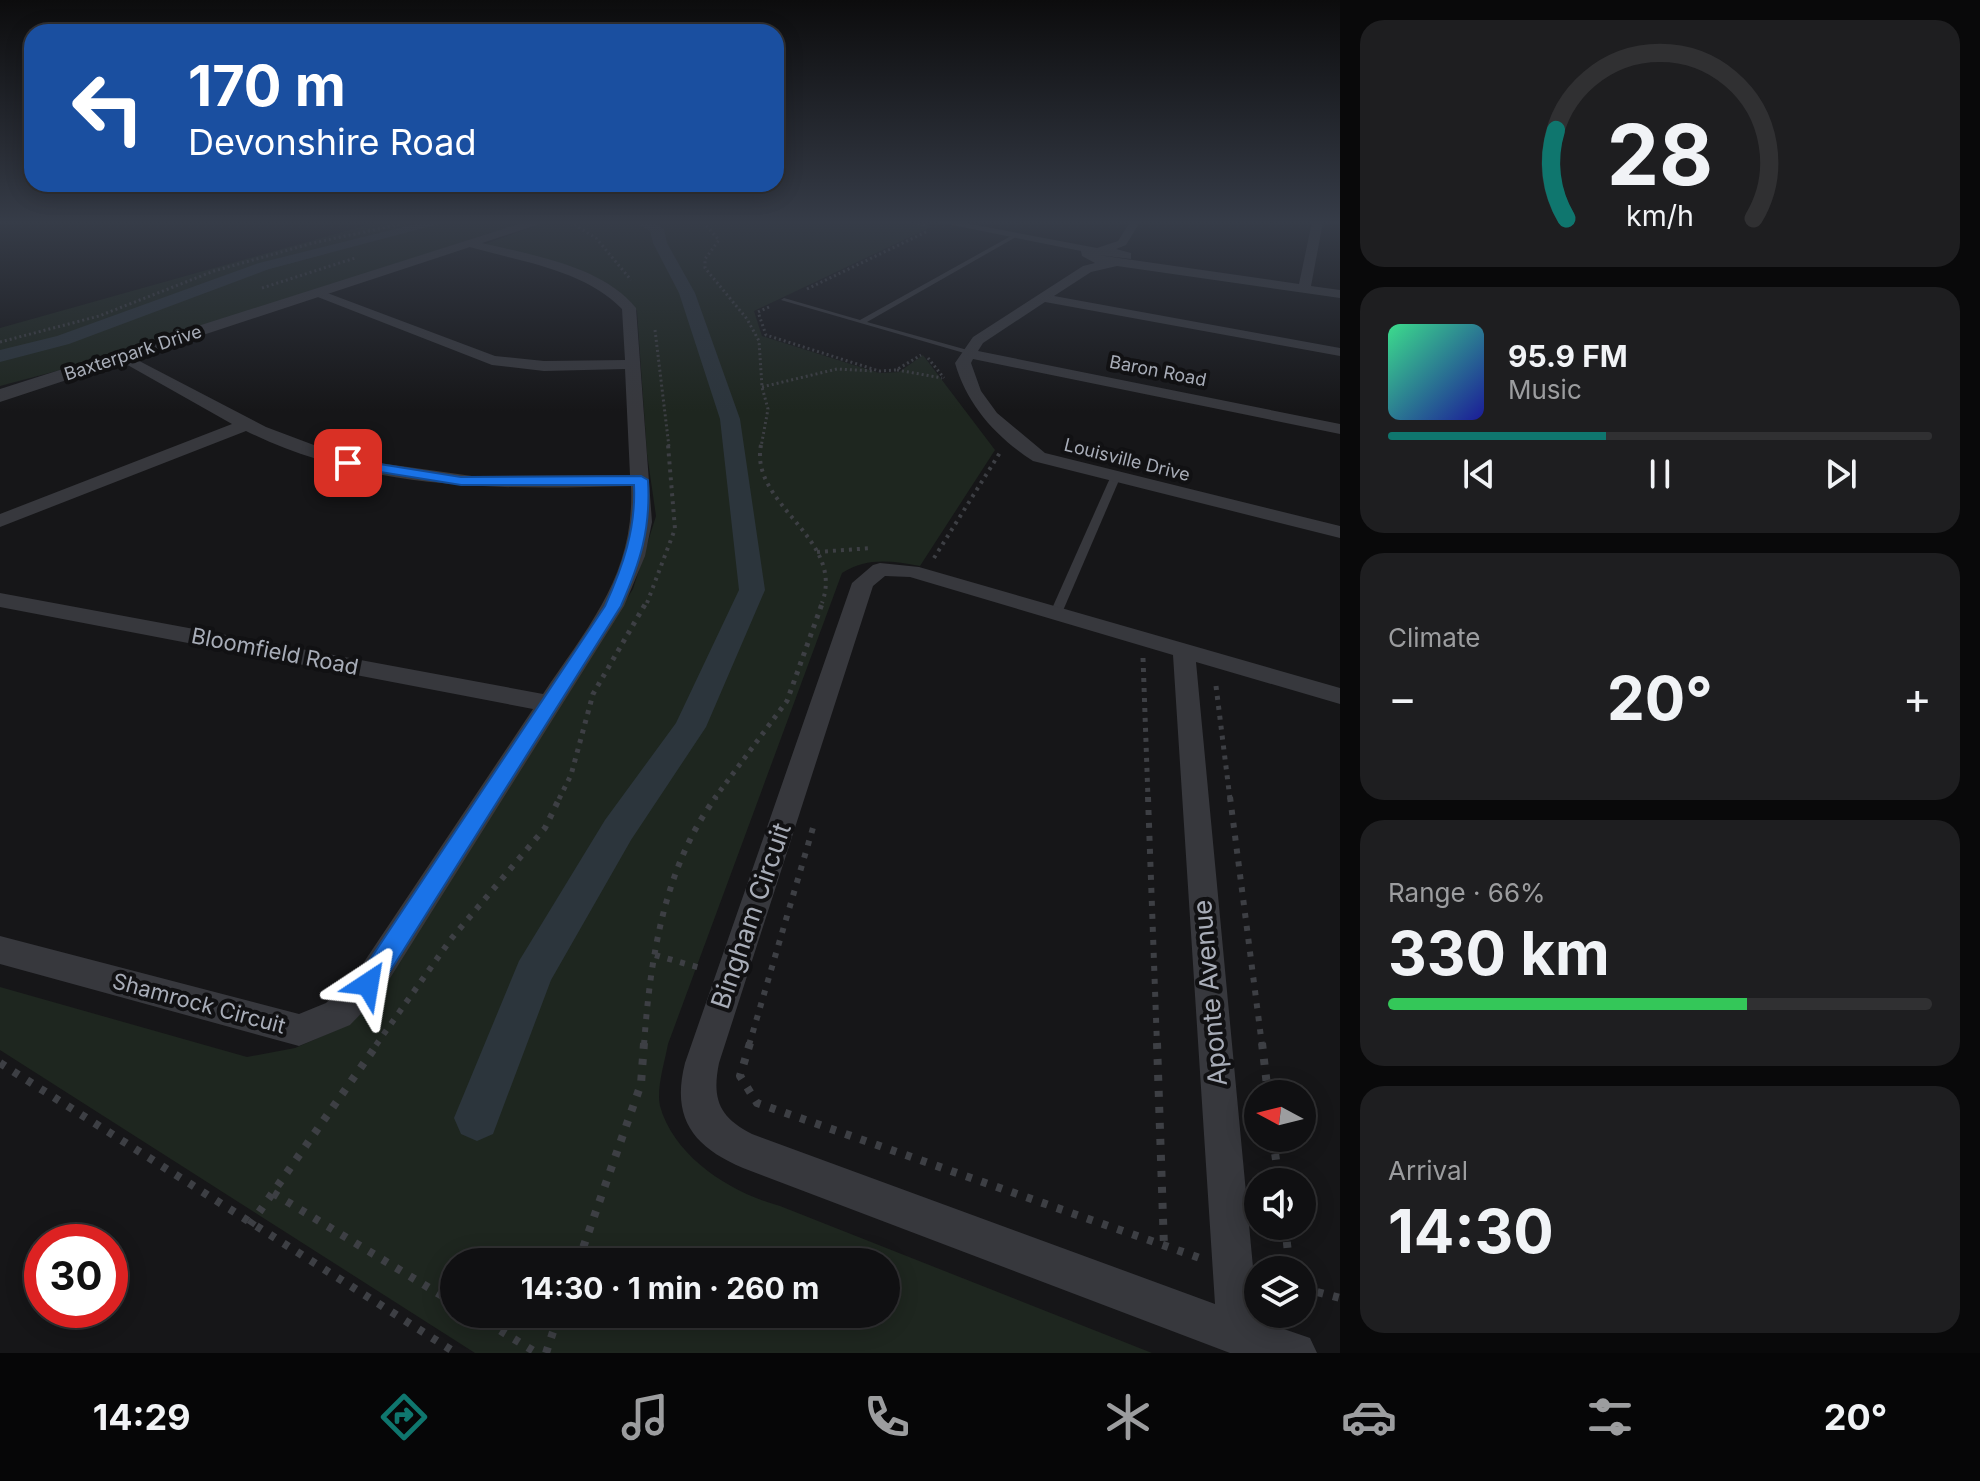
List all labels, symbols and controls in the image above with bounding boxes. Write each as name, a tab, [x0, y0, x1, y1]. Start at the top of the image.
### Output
text: 170 m	[188, 52, 346, 120]
icon: left	[56, 56, 160, 160]
text: 28	[1607, 104, 1713, 205]
text: Devonshire Road	[188, 120, 477, 164]
text: km/h	[1626, 198, 1694, 233]
street label: Baxterpark Drive	[61, 320, 204, 385]
text: 95.9 FM	[1508, 338, 1628, 374]
street label: Baron Road	[1108, 351, 1208, 390]
text: Music	[1508, 374, 1582, 405]
pin	[314, 429, 382, 497]
street label: Louisville Drive	[1062, 434, 1192, 485]
icon: arrive	[326, 441, 370, 485]
icon: previous	[1457, 452, 1501, 496]
icon: pause	[1638, 452, 1682, 496]
icon: next	[1819, 452, 1863, 496]
street label: Bloomfield Road	[189, 622, 361, 680]
text: Climate	[1388, 622, 1480, 653]
text: 20°	[1607, 662, 1713, 734]
text: −	[1388, 671, 1417, 725]
text: +	[1903, 671, 1932, 725]
street label: Bingham Circuit	[704, 819, 797, 1013]
text: Range · 66%	[1388, 877, 1546, 908]
street label: Aponte Avenue	[1186, 899, 1233, 1087]
text: 330 km	[1388, 917, 1610, 989]
position arrow	[326, 942, 410, 1026]
street label: Shamrock Circuit	[110, 967, 288, 1039]
north arrow	[1244, 1080, 1316, 1152]
map controls	[1244, 1080, 1316, 1328]
text: Arrival	[1388, 1155, 1468, 1186]
button: sound	[1244, 1168, 1316, 1240]
text: 14:30	[1388, 1195, 1554, 1267]
speed limit sign: 30	[24, 1224, 128, 1328]
button: layers	[1244, 1256, 1316, 1328]
text: 14:30 · 1 min · 260 m	[521, 1270, 819, 1306]
icon: directions	[376, 1389, 432, 1445]
icon: music	[617, 1389, 673, 1445]
icon: phone	[859, 1389, 915, 1445]
icon: climate	[1100, 1389, 1156, 1445]
icon: car	[1341, 1389, 1397, 1445]
icon: filters	[1582, 1389, 1638, 1445]
text: 14:29	[93, 1395, 191, 1439]
text: 20°	[1824, 1395, 1887, 1439]

